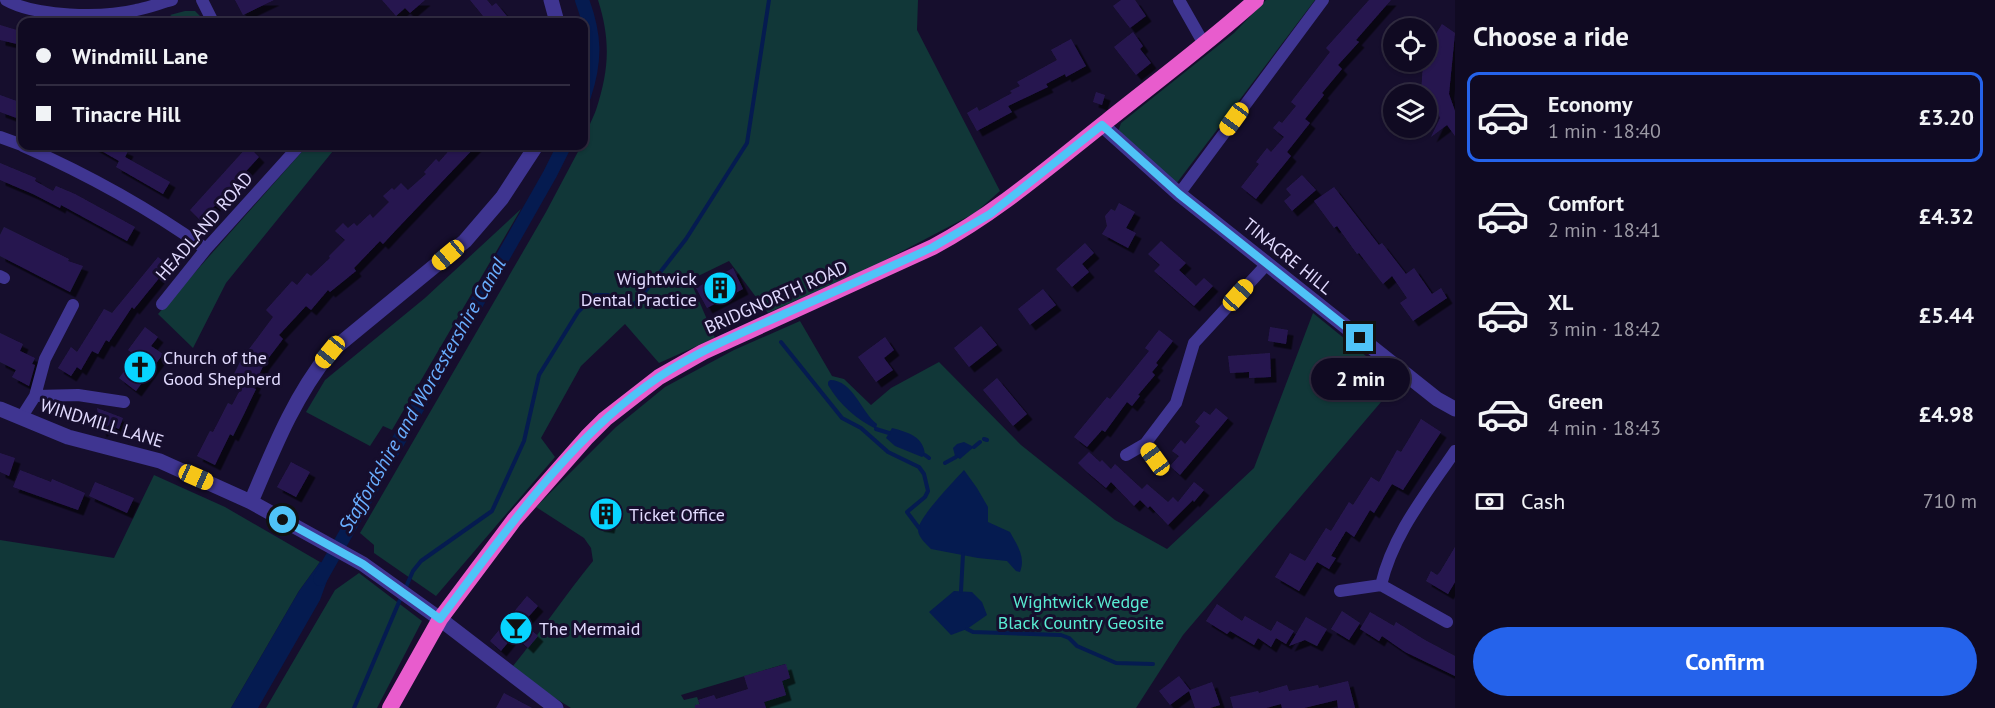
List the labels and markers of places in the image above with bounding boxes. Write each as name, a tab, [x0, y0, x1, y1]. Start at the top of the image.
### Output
place label: Wightwick Dental Practice	[581, 267, 697, 311]
building icon: Wightwick Dental Practice	[702, 270, 738, 306]
place label: Church of the Good Shepherd	[163, 346, 281, 390]
church icon: Church of the Good Shepherd	[122, 349, 158, 385]
building icon: Ticket Office	[588, 496, 624, 532]
place label: Ticket Office	[629, 503, 725, 526]
bar icon: The Mermaid	[498, 610, 534, 646]
place label: The Mermaid	[539, 617, 640, 640]

